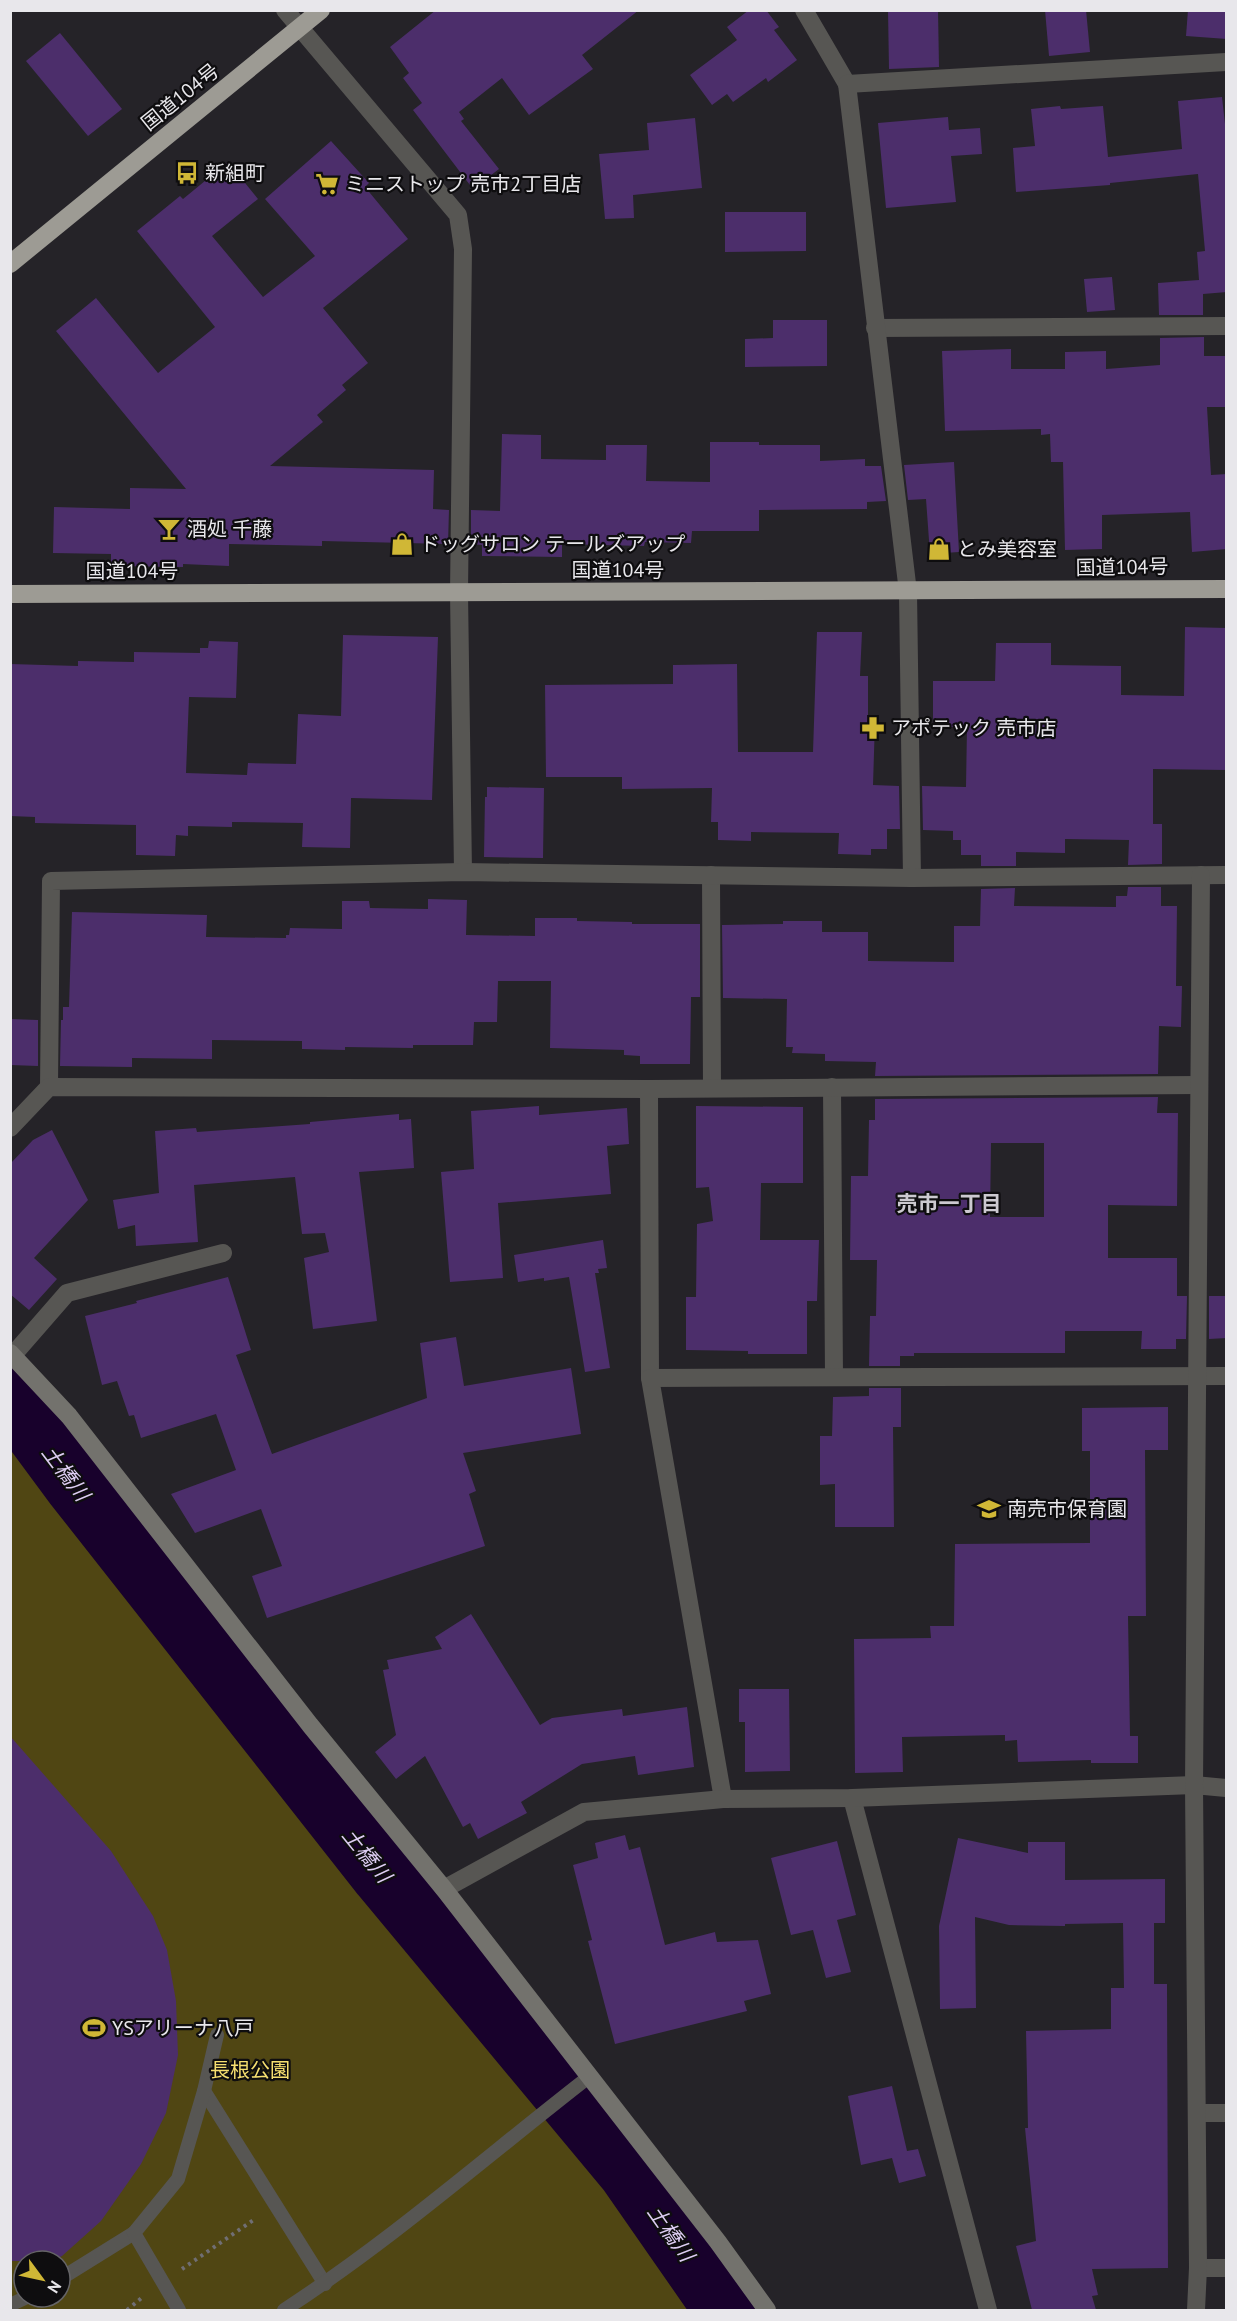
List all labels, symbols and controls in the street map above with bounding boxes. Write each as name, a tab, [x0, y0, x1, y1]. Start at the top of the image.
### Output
street label: 国道104号	[136, 58, 224, 136]
bus stop icon: 新組町	[174, 160, 200, 186]
place label: 新組町	[205, 160, 265, 186]
supermarket icon: ミニストップ 売市2丁目店	[314, 171, 340, 197]
place label: ミニストップ 売市2丁目店	[345, 171, 581, 197]
bar icon: 酒処 千藤	[156, 516, 182, 542]
place label: 酒処 千藤	[187, 516, 272, 542]
shop icon: ドッグサロン テールズアップ	[389, 531, 415, 557]
place label: ドッグサロン テールズアップ	[420, 531, 685, 557]
shop icon: とみ美容室	[926, 536, 952, 562]
place label: とみ美容室	[957, 536, 1057, 562]
street label: 国道104号	[1075, 553, 1169, 581]
street label: 国道104号	[572, 557, 664, 583]
street label: 国道104号	[86, 558, 178, 584]
pharmacy icon: アポテック 売市店	[860, 715, 886, 741]
place label: アポテック 売市店	[891, 715, 1056, 741]
district label: 売市一丁目	[897, 1190, 1002, 1217]
water label: 土橋川	[36, 1440, 97, 1508]
school or university icon: 南売市保育園	[976, 1496, 1002, 1522]
place label: 南売市保育園	[1007, 1496, 1127, 1522]
water label: 土橋川	[337, 1822, 399, 1890]
sports icon: YSアリーナ八戸	[81, 2015, 107, 2041]
place label: YSアリーナ八戸	[112, 2015, 254, 2041]
park label: 長根公園	[210, 2057, 290, 2083]
water label: 土橋川	[642, 2199, 701, 2268]
north arrow	[12, 2249, 72, 2309]
text: N	[43, 2277, 66, 2297]

